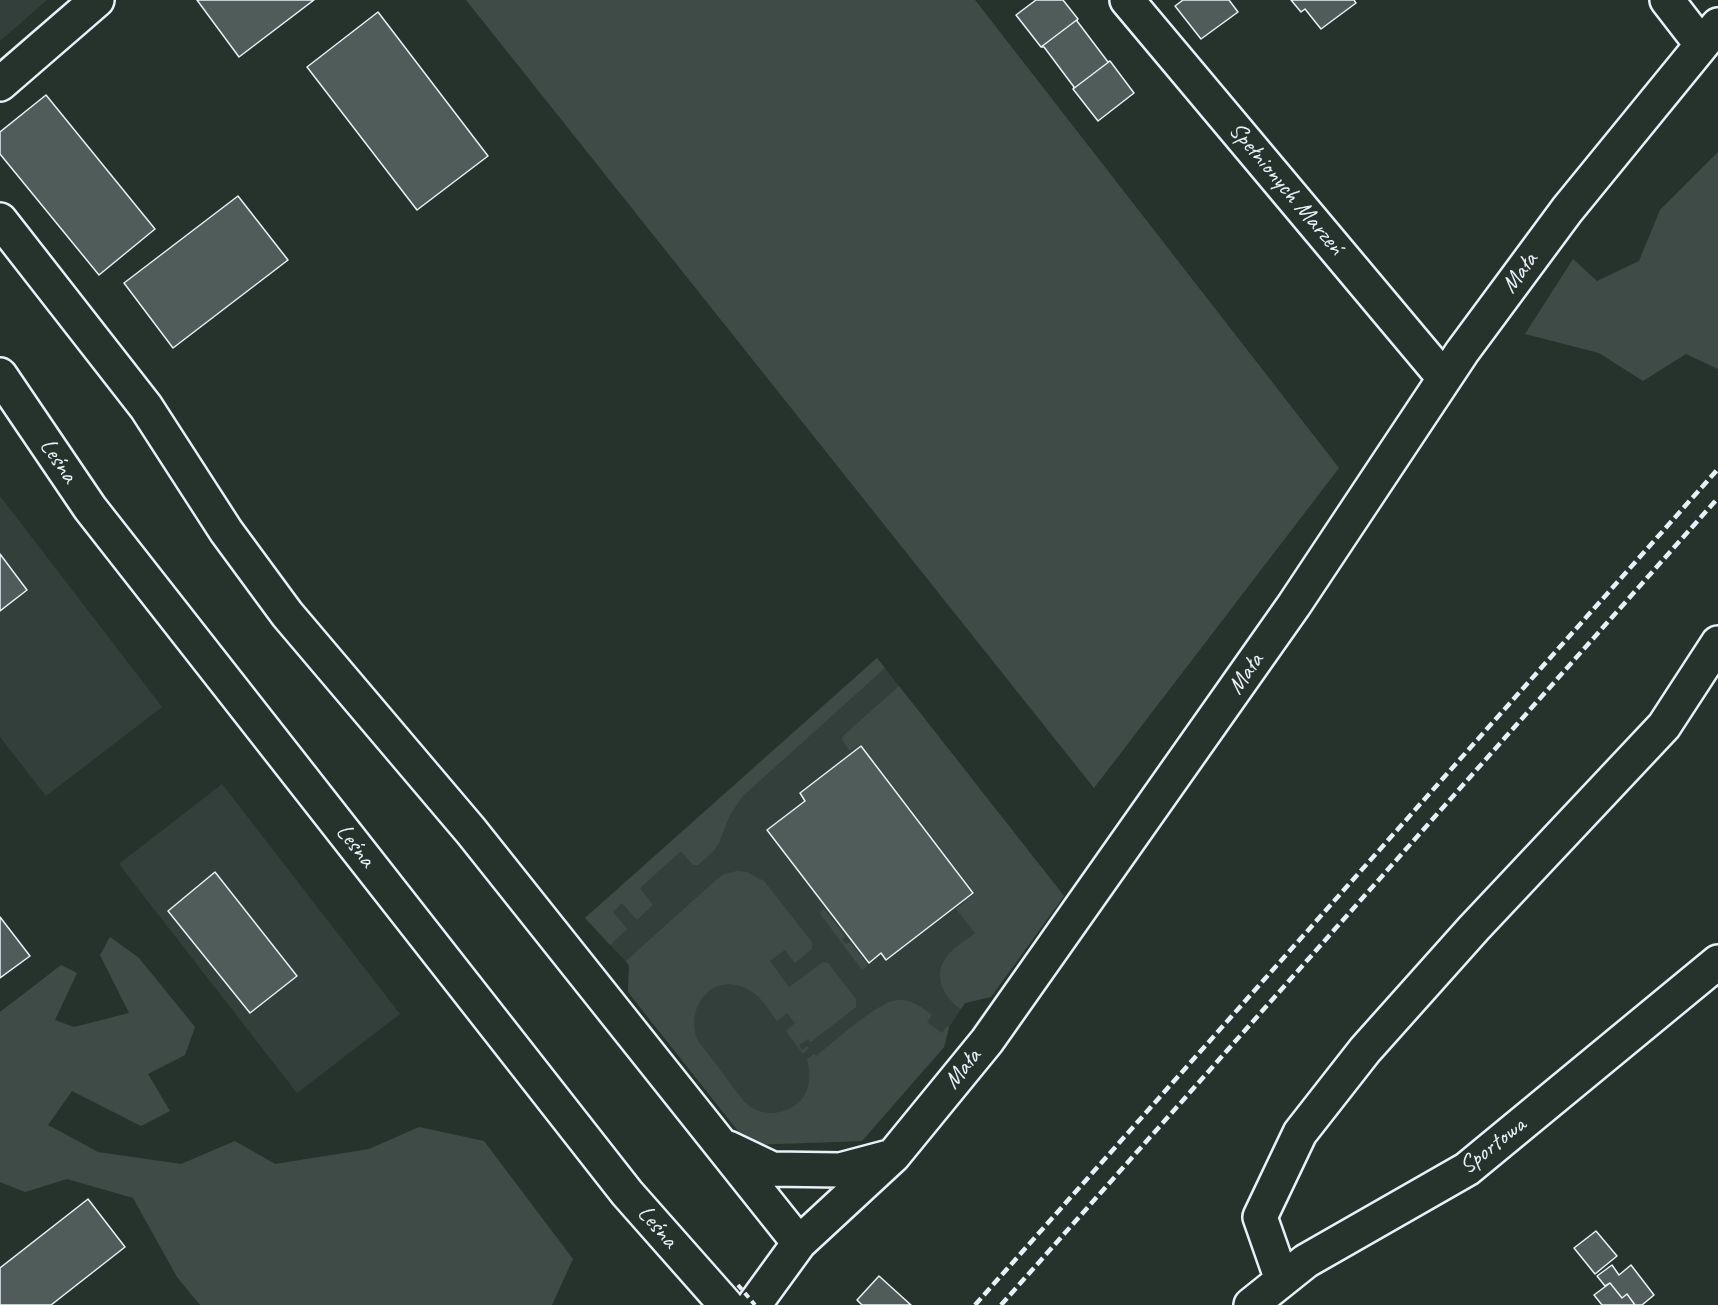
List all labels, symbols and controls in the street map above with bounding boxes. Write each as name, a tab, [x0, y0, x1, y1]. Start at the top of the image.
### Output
street label: Spełnionych Marzeń	[1222, 117, 1350, 261]
street label: Mała	[1495, 247, 1545, 299]
street label: Leśna	[33, 433, 83, 489]
street label: Mała	[1222, 648, 1270, 700]
street label: Leśna	[329, 818, 381, 874]
street label: Mała	[938, 1043, 988, 1095]
street label: Sportowa	[1454, 1111, 1532, 1181]
street label: Leśna	[631, 1200, 683, 1254]

